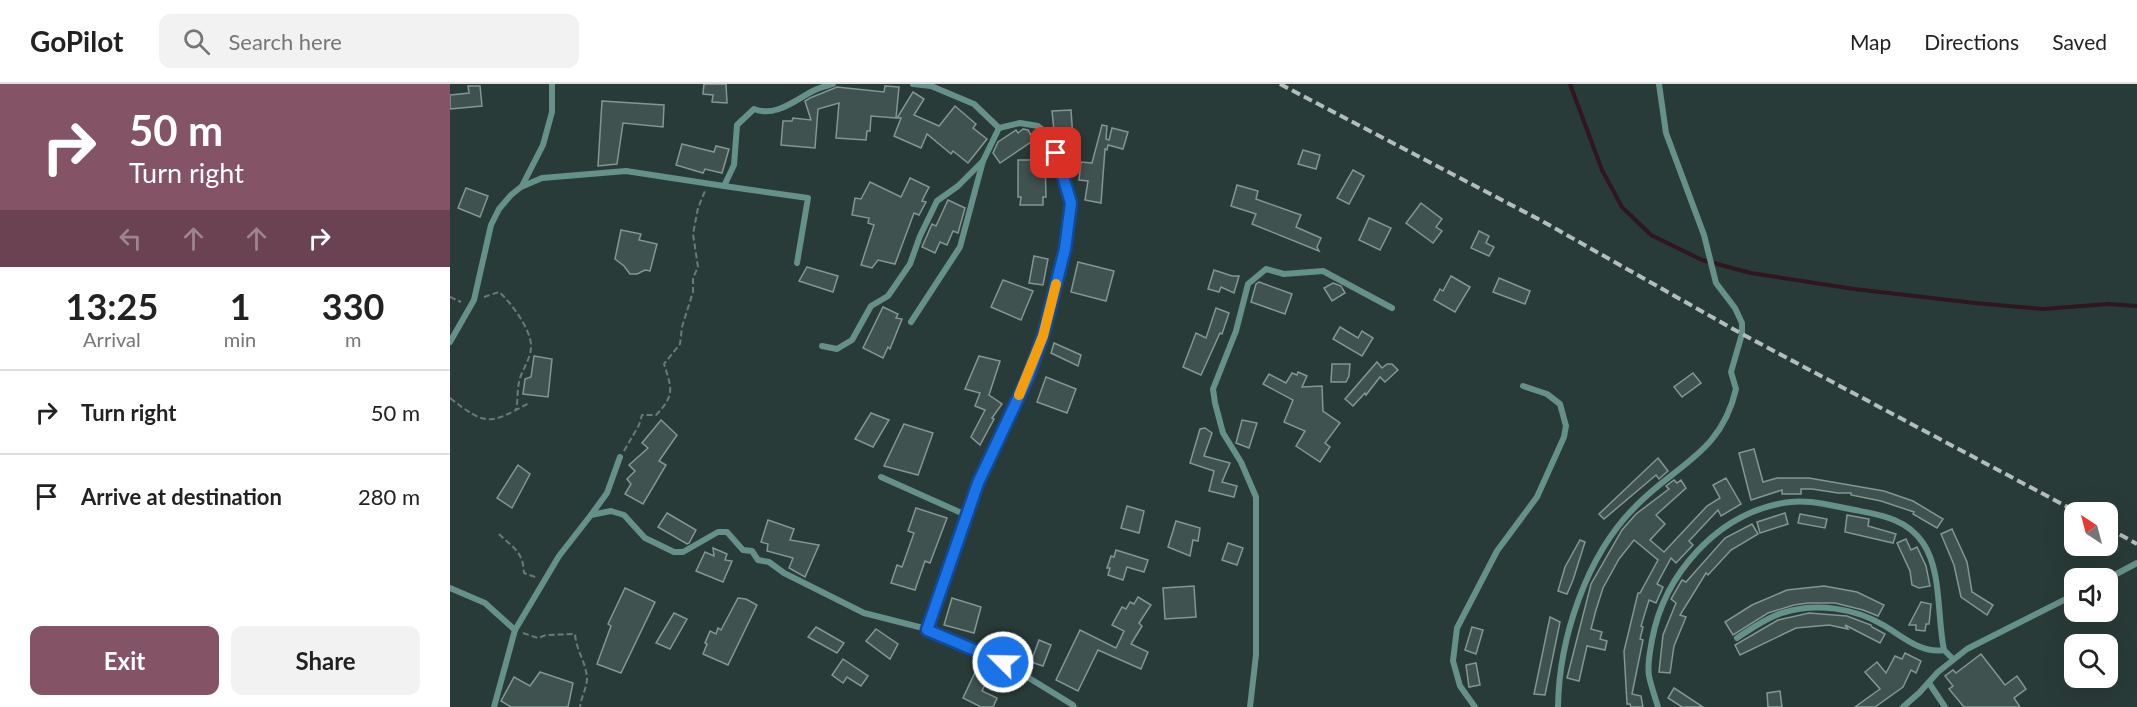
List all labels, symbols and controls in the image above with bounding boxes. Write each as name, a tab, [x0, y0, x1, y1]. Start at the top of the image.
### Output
search box	[159, 14, 579, 68]
text: GoPilot	[30, 24, 123, 58]
icon: search	[180, 25, 213, 58]
text: Search here	[228, 28, 342, 55]
text: Map	[1850, 29, 1891, 54]
text: Directions	[1924, 29, 2019, 54]
text: Saved	[2052, 29, 2107, 54]
text: 50 m	[129, 105, 223, 155]
icon: right	[30, 108, 108, 186]
pin	[1030, 127, 1081, 178]
icon: arrive	[1039, 136, 1072, 169]
text: Turn right	[129, 156, 244, 189]
icon: left	[114, 222, 147, 255]
icon: ahead	[177, 222, 210, 255]
icon: ahead	[240, 222, 273, 255]
icon: right	[303, 222, 336, 255]
text: 13:25	[66, 284, 158, 328]
text: 1	[230, 284, 251, 328]
text: 330	[322, 284, 384, 328]
text: Arrival	[83, 327, 141, 351]
text: min	[224, 327, 256, 351]
text: m	[345, 327, 361, 351]
icon: right	[30, 396, 63, 429]
text: Turn right	[81, 399, 176, 426]
text: 50 m	[371, 399, 420, 426]
icon: arrive	[30, 480, 63, 513]
text: Arrive at destination	[81, 483, 282, 510]
text: 280 m	[358, 483, 420, 510]
north arrow	[2064, 502, 2118, 556]
map controls	[2064, 502, 2118, 688]
button: sound	[2064, 568, 2118, 622]
button: Exit	[30, 626, 219, 695]
button: Share	[231, 626, 420, 695]
position arrow	[971, 630, 1035, 694]
button: search	[2064, 634, 2118, 688]

